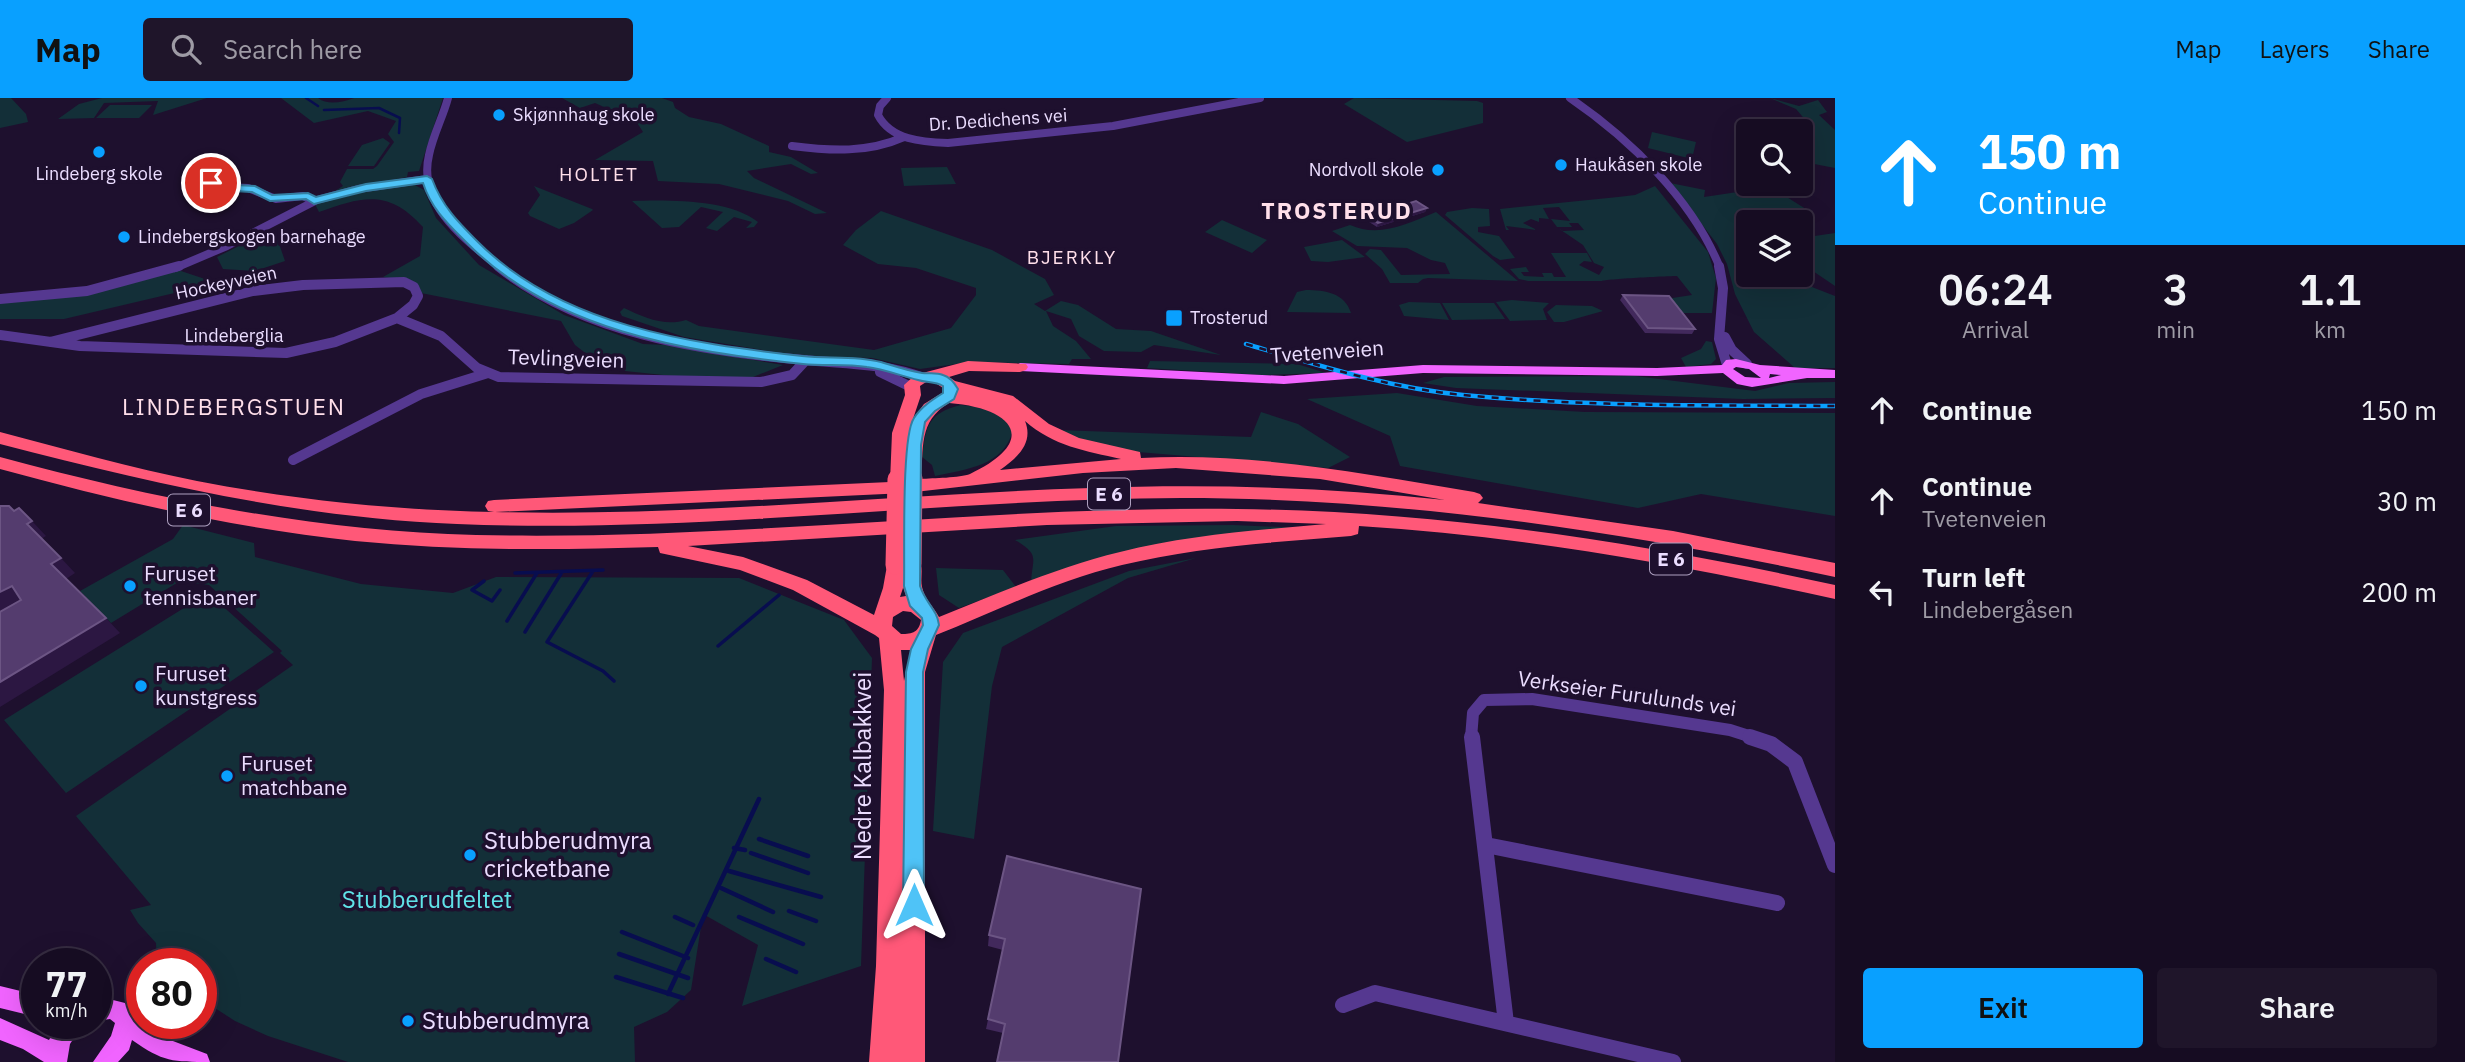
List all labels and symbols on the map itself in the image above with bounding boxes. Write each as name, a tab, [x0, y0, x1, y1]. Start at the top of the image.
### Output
place label: Skjønnhaug skole	[513, 103, 655, 126]
street label: Dr. Dedichens vei	[928, 103, 1068, 136]
marker: Skjønnhaug skole	[491, 107, 507, 123]
marker: Lindeberg skole	[91, 144, 107, 160]
pin	[181, 153, 241, 213]
place label: Haukåsen skole	[1575, 153, 1703, 176]
marker: Haukåsen skole	[1553, 157, 1569, 173]
place label: Nordvoll skole	[1309, 158, 1424, 181]
place label: Lindeberg skole	[35, 162, 163, 185]
district label: HOLTET	[559, 162, 639, 186]
marker: Nordvoll skole	[1430, 162, 1446, 178]
district label: TROSTERUD	[1261, 195, 1413, 225]
place label: Lindebergskogen barnehage	[138, 225, 366, 248]
marker: Lindebergskogen barnehage	[116, 229, 132, 245]
district label: BJERKLY	[1027, 245, 1117, 269]
street label: Hockeyveien	[173, 261, 279, 304]
place label: Trosterud	[1190, 306, 1268, 329]
marker: Trosterud	[1164, 308, 1184, 328]
street label: Lindeberglia	[184, 324, 284, 347]
street label: Tvetenveien	[1269, 333, 1385, 369]
street label: Tevlingveien	[507, 342, 625, 374]
district label: LINDEBERGSTUEN	[122, 391, 346, 421]
road number: E 6	[1088, 478, 1130, 510]
road number: E 6	[168, 494, 210, 526]
road number: E 6	[1650, 544, 1692, 574]
place label: Furuset tennisbaner	[144, 559, 257, 611]
marker: Furuset tennisbaner	[122, 578, 138, 594]
place label: Furuset kunstgress	[155, 659, 258, 711]
street label: Verkseier Furulunds vei	[1516, 664, 1738, 722]
street label: Nedre Kalbakkvei	[846, 672, 878, 860]
marker: Furuset kunstgress	[133, 678, 149, 694]
place label: Furuset matchbane	[241, 749, 347, 801]
marker: Furuset matchbane	[219, 768, 235, 784]
place label: Stubberudmyra cricketbane	[484, 824, 652, 884]
marker: Stubberudmyra cricketbane	[462, 847, 478, 863]
position arrow	[877, 868, 951, 942]
park label: Stubberudfeltet	[342, 883, 512, 915]
speed limit sign: 80	[126, 948, 217, 1039]
place label: Stubberudmyra	[422, 1004, 590, 1036]
marker: Stubberudmyra	[400, 1013, 416, 1029]

